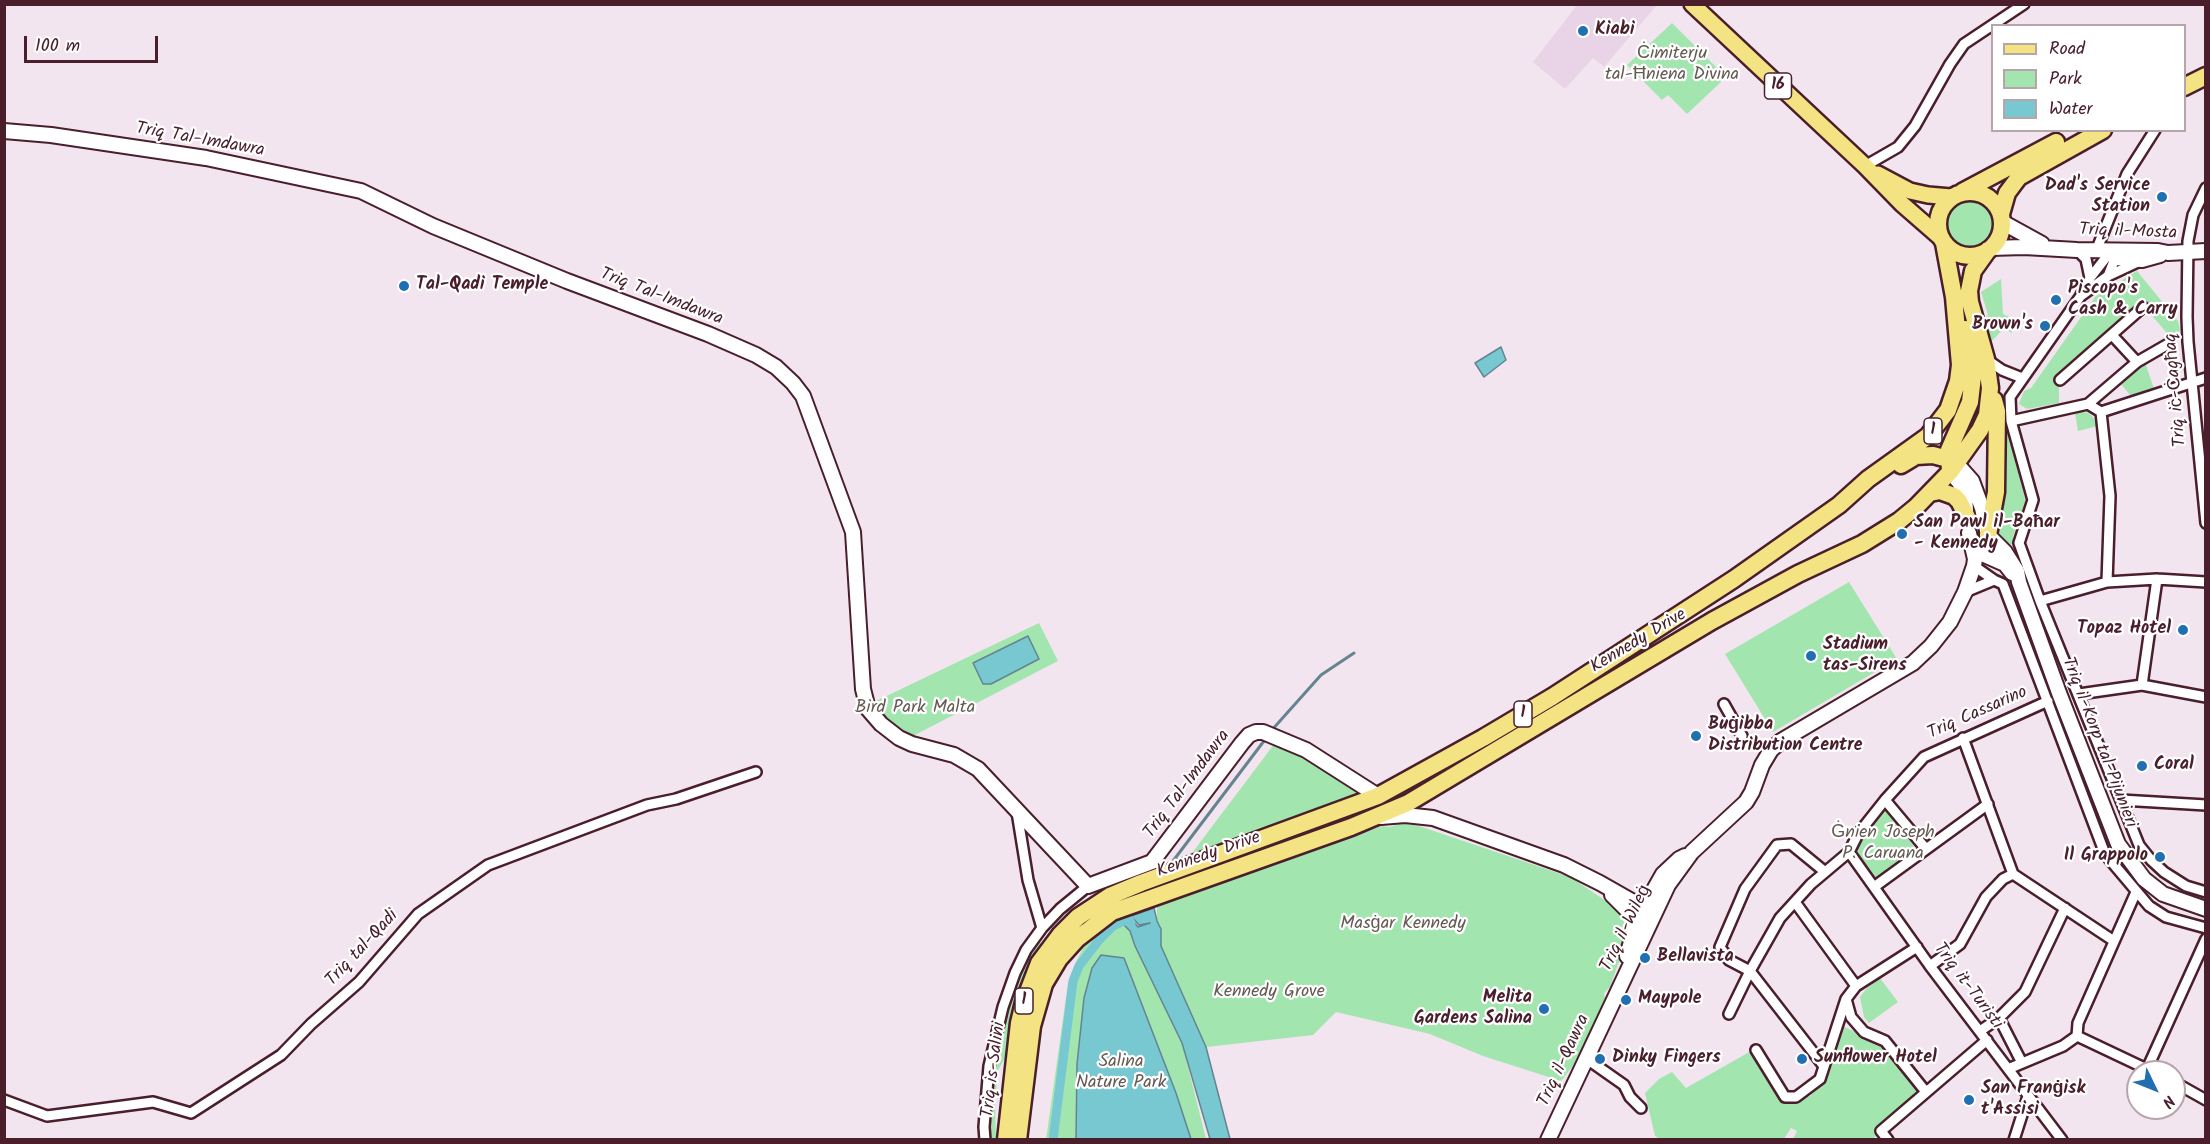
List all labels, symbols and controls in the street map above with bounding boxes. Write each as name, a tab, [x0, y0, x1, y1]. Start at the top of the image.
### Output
place label: Kiabi	[1595, 20, 1635, 42]
scale bar	[27, 24, 160, 62]
marker: Kiabi	[1576, 24, 1590, 38]
legend	[1991, 24, 2186, 132]
text: 100 m	[35, 32, 80, 61]
text: Road	[2049, 35, 2085, 64]
park label: Ċimiterju tal-Ħniena Divina	[1605, 44, 1739, 86]
text: Park	[2049, 65, 2082, 94]
road number: 16	[1764, 73, 1792, 99]
text: Water	[2049, 95, 2093, 124]
street label: Triq Tal-Imdawra	[134, 119, 266, 163]
place label: Dad's Service Station	[2045, 176, 2150, 219]
marker: Dad's Service Station	[2155, 190, 2169, 204]
street label: Triq il-Mosta	[2079, 220, 2177, 246]
street label: Triq Tal-Imdawra	[596, 265, 726, 331]
place label: Tal-Qadi Temple	[416, 275, 548, 297]
marker: Tal-Qadi Temple	[397, 279, 411, 293]
place label: Piscopo's Cash & Carry	[2068, 279, 2178, 322]
marker: Piscopo's Cash & Carry	[2049, 293, 2063, 307]
place label: Brown's	[1972, 315, 2033, 337]
marker: Brown's	[2038, 319, 2052, 333]
street label: Triq iċ-Ċagħaq	[2161, 332, 2193, 448]
road number: 1	[1924, 418, 1942, 444]
place label: San Pawl il-Baħar - Kennedy	[1914, 513, 2060, 556]
marker: San Pawl il-Baħar - Kennedy	[1895, 527, 1909, 541]
street label: Kennedy Drive	[1587, 605, 1691, 679]
place label: Topaz Hotel	[2077, 619, 2171, 641]
marker: Topaz Hotel	[2176, 623, 2190, 637]
place label: Stadium tas-Sirens	[1823, 635, 1907, 678]
marker: Stadium tas-Sirens	[1804, 649, 1818, 663]
street label: Triq il-Korp tal-Pijunieri	[2056, 655, 2140, 831]
street label: Triq Cassarino	[1925, 682, 2031, 746]
park label: Bird Park Malta	[855, 698, 975, 720]
road number: 1	[1514, 701, 1532, 727]
place label: Buġibba Distribution Centre	[1708, 715, 1863, 758]
street label: Triq Tal-Imdawra	[1140, 727, 1236, 843]
marker: Buġibba Distribution Centre	[1689, 729, 1703, 743]
place label: Coral	[2154, 755, 2194, 777]
marker: Coral	[2135, 759, 2149, 773]
park label: Ġnien Joseph P. Caruana	[1831, 823, 1935, 866]
street label: Kennedy Drive	[1154, 828, 1264, 884]
place label: Il Grappolo	[2064, 846, 2148, 868]
marker: Il Grappolo	[2153, 850, 2167, 864]
street label: Triq il-Wileġ	[1597, 882, 1657, 976]
street label: Triq tal-Qadi	[322, 906, 404, 992]
park label: Masġar Kennedy	[1340, 914, 1466, 936]
street label: Triq it-Turisti	[1928, 940, 2006, 1034]
place label: Bellavista	[1657, 947, 1734, 969]
marker: Bellavista	[1638, 951, 1652, 965]
park label: Kennedy Grove	[1213, 982, 1325, 1004]
road number: 1	[1015, 988, 1033, 1014]
place label: Melita Gardens Salina	[1414, 988, 1532, 1030]
place label: Maypole	[1638, 989, 1702, 1011]
marker: Maypole	[1619, 993, 1633, 1007]
marker: Melita Gardens Salina	[1537, 1002, 1551, 1016]
street label: Triq il-Qawra	[1534, 1012, 1596, 1110]
street label: Triq is-Salini	[978, 1021, 1012, 1119]
place label: Dinky Fingers	[1612, 1048, 1721, 1070]
place label: Sunflower Hotel	[1814, 1048, 1937, 1070]
park label: Salina Nature Park	[1076, 1052, 1166, 1094]
marker: Dinky Fingers	[1593, 1052, 1607, 1066]
marker: Sunflower Hotel	[1795, 1052, 1809, 1066]
north arrow	[2126, 1060, 2186, 1120]
place label: San Franġisk t'Assisi	[1981, 1079, 2085, 1122]
text: N	[2155, 1089, 2181, 1113]
marker: San Franġisk t'Assisi	[1962, 1093, 1976, 1107]

